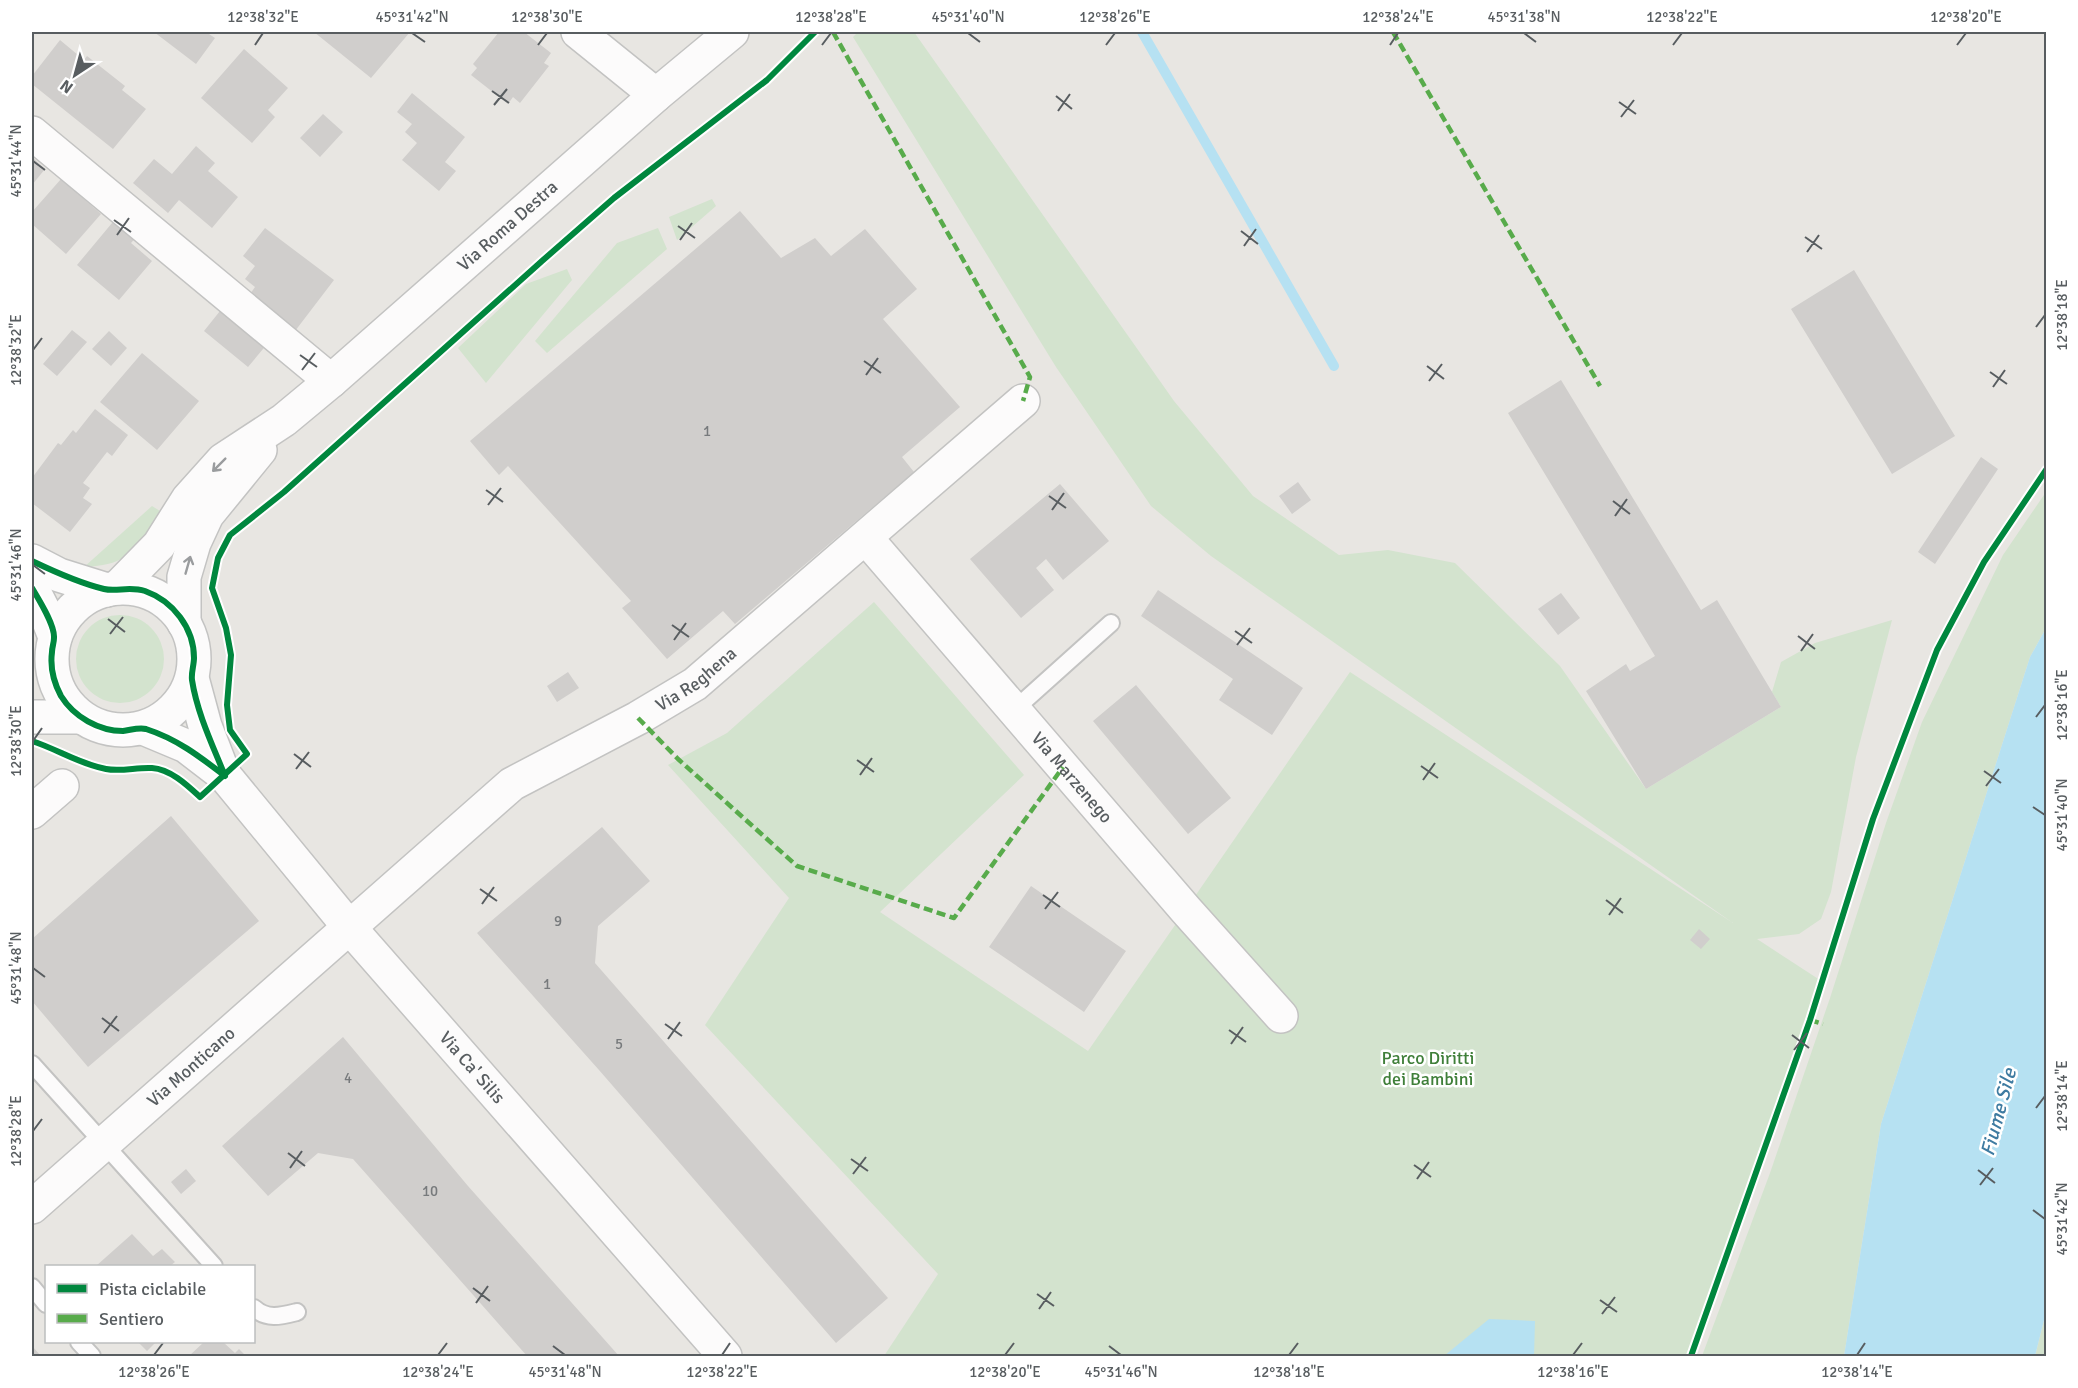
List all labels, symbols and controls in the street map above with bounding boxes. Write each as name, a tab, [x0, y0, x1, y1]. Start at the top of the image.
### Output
text: 12°38'32"E	[227, 8, 299, 26]
text: 45°31'42"N	[375, 8, 449, 26]
text: 12°38'30"E	[511, 8, 583, 26]
text: 12°38'28"E	[795, 8, 867, 26]
text: 45°31'40"N	[931, 8, 1005, 26]
text: 12°38'26"E	[1079, 8, 1151, 26]
text: 12°38'24"E	[1362, 8, 1434, 26]
text: 45°31'38"N	[1487, 8, 1561, 26]
text: 12°38'22"E	[1646, 8, 1718, 26]
text: 12°38'20"E	[1930, 8, 2002, 26]
north arrow	[45, 45, 105, 105]
text: N	[56, 75, 77, 98]
text: 45°31'44"N	[7, 124, 25, 198]
street label: Via Roma Destra	[453, 176, 562, 276]
text: 12°38'18"E	[2053, 279, 2071, 351]
text: 12°38'32"E	[7, 314, 25, 386]
house number: 1	[703, 422, 711, 440]
one-way arrow	[211, 458, 226, 473]
text: 45°31'46"N	[7, 528, 25, 602]
one-way arrow	[183, 556, 194, 575]
street label: Via Reghena	[652, 642, 741, 716]
text: 12°38'16"E	[2053, 669, 2071, 741]
text: 12°38'30"E	[7, 705, 25, 777]
street label: Via Marzenego	[1027, 727, 1117, 828]
text: 45°31'40"N	[2053, 778, 2071, 852]
house number: 9	[554, 912, 562, 930]
text: 45°31'48"N	[7, 931, 25, 1005]
house number: 1	[543, 975, 551, 993]
street label: Via Monticano	[142, 1022, 240, 1112]
street label: Via Ca' Silis	[435, 1027, 510, 1108]
house number: 5	[615, 1035, 623, 1053]
park label: Parco Diritti dei Bambini	[1382, 1047, 1474, 1090]
text: 12°38'14"E	[2053, 1060, 2071, 1132]
water label: Fiume Sile	[1975, 1065, 2022, 1159]
house number: 4	[344, 1069, 352, 1087]
text: 12°38'28"E	[7, 1095, 25, 1167]
house number: 10	[422, 1182, 438, 1200]
text: 45°31'42"N	[2053, 1182, 2071, 1256]
legend	[45, 1265, 255, 1343]
text: Pista ciclabile	[99, 1278, 206, 1300]
text: Sentiero	[99, 1308, 164, 1330]
text: 12°38'26"E	[118, 1363, 190, 1381]
text: 12°38'24"E	[402, 1363, 474, 1381]
text: 45°31'48"N	[528, 1363, 602, 1381]
text: 12°38'22"E	[686, 1363, 758, 1381]
text: 12°38'20"E	[969, 1363, 1041, 1381]
text: 45°31'46"N	[1084, 1363, 1158, 1381]
text: 12°38'18"E	[1253, 1363, 1325, 1381]
text: 12°38'16"E	[1537, 1363, 1609, 1381]
text: 12°38'14"E	[1821, 1363, 1893, 1381]

